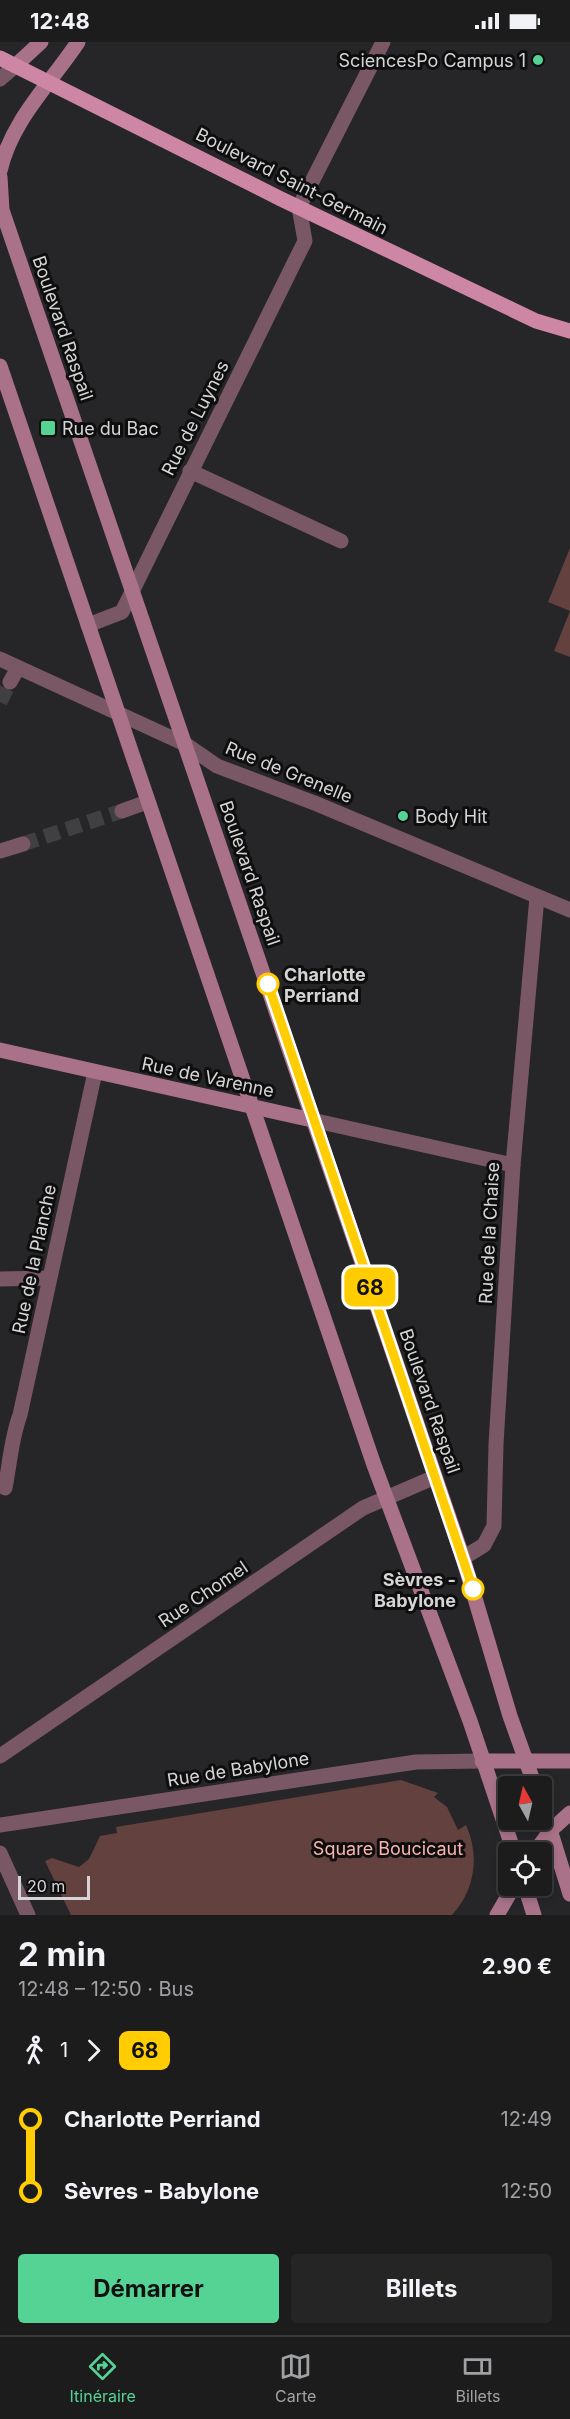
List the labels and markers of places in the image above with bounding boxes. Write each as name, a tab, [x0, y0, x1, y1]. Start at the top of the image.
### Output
place label: SciencesPo Campus 1	[339, 50, 526, 71]
marker: SciencesPo Campus 1	[531, 53, 545, 67]
place label: Rue du Bac	[62, 418, 159, 439]
marker: Rue du Bac	[39, 419, 57, 437]
place label: Body Hit	[415, 806, 488, 827]
marker: Body Hit	[396, 809, 410, 823]
place label: Charlotte Perriand	[284, 964, 366, 1006]
marker: Charlotte Perriand	[257, 973, 279, 995]
place label: Sèvres - Babylone	[374, 1569, 456, 1611]
marker: Sèvres - Babylone	[462, 1578, 484, 1600]

